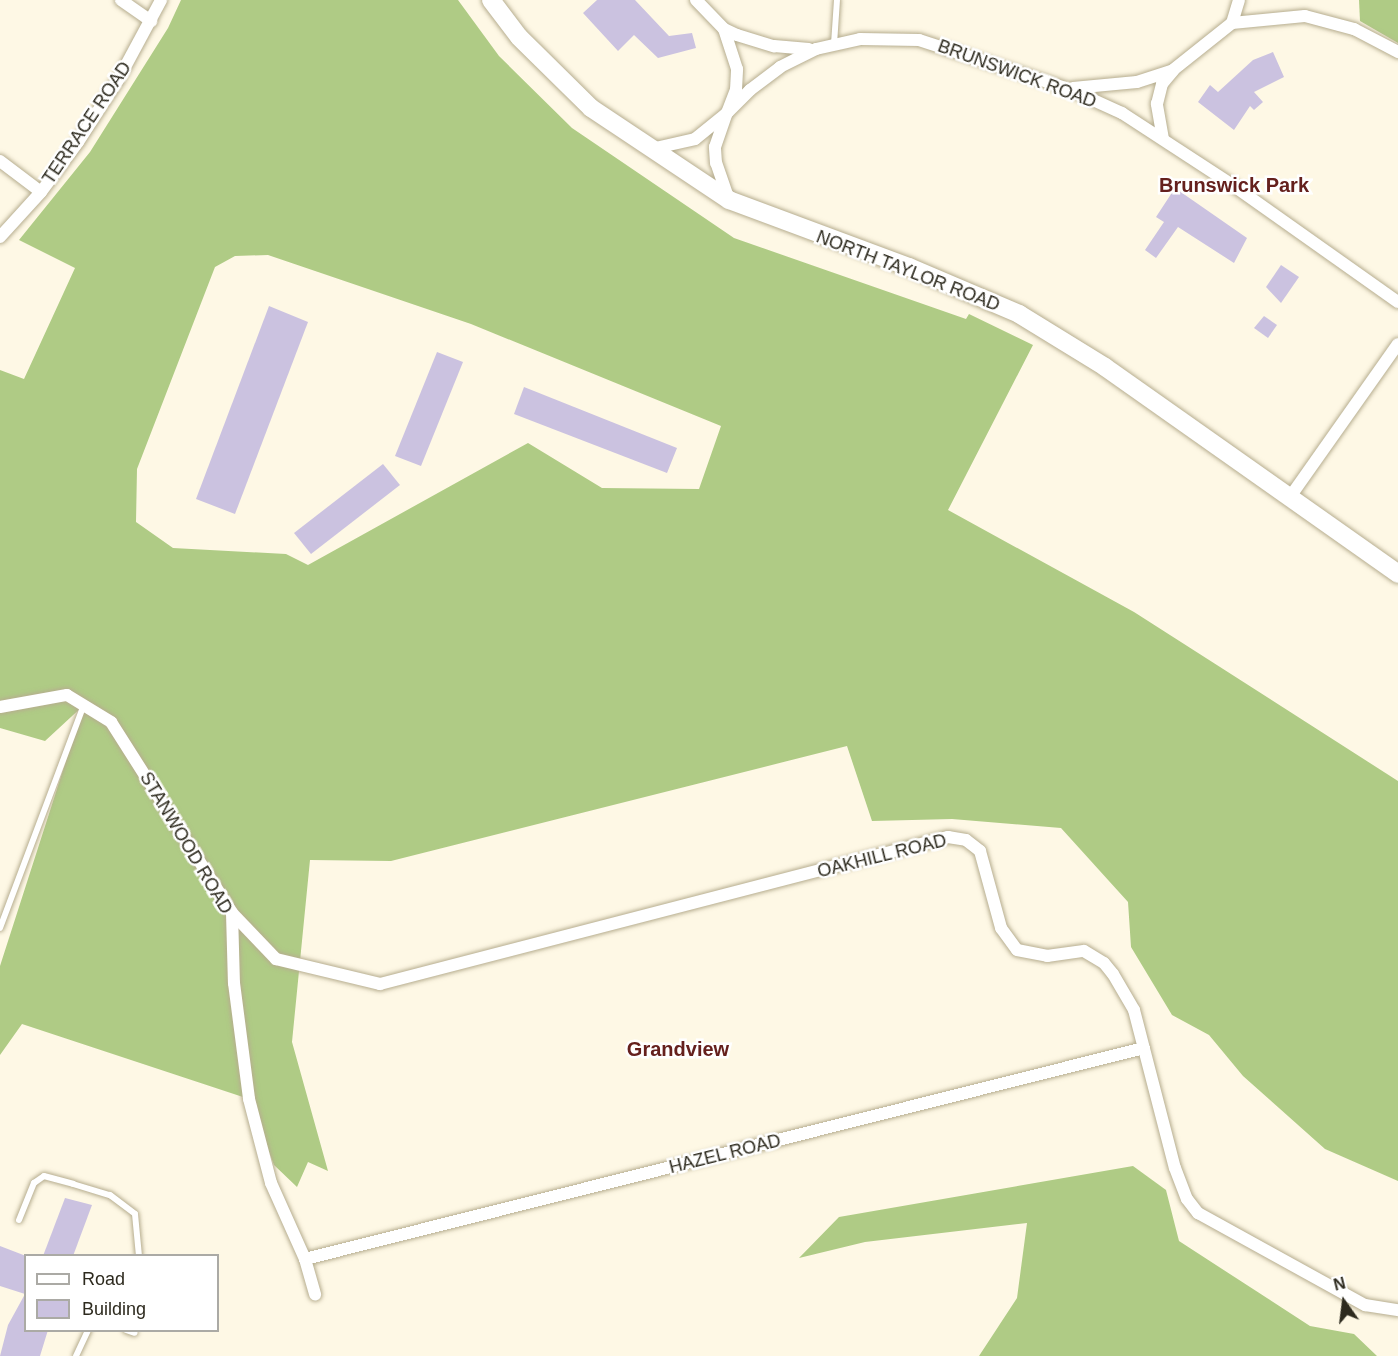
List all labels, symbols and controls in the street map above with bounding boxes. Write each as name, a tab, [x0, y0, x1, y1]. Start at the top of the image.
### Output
street label: BRUNSWICK ROAD	[935, 35, 1099, 113]
street label: TERRACE ROAD	[38, 58, 136, 188]
district label: Brunswick Park	[1159, 173, 1309, 197]
street label: NORTH TAYLOR ROAD	[813, 226, 1003, 316]
street label: STANWOOD ROAD	[135, 768, 237, 918]
street label: OAKHILL ROAD	[815, 829, 949, 883]
district label: Grandview	[627, 1037, 729, 1061]
street label: HAZEL ROAD	[667, 1130, 783, 1178]
legend	[24, 1254, 219, 1332]
text: Road	[82, 1269, 125, 1289]
north arrow	[1314, 1272, 1374, 1332]
text: N	[1332, 1274, 1347, 1294]
text: Building	[82, 1299, 146, 1319]

